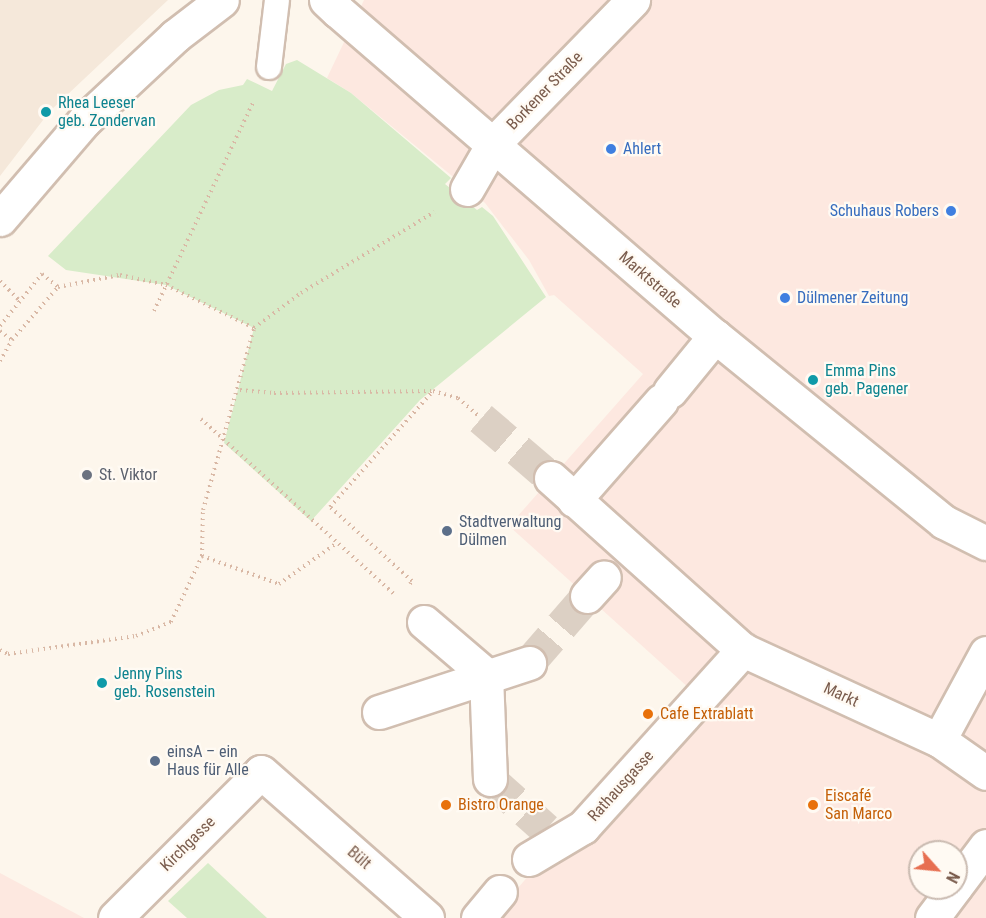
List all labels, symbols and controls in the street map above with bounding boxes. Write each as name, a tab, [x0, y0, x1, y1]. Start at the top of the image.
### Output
street label: Borkener Straße	[503, 48, 587, 134]
place label: Rhea Leeser geb. Zondervan	[58, 93, 156, 131]
marker: Rhea Leeser geb. Zondervan	[39, 105, 53, 119]
place label: Ahlert	[623, 139, 661, 159]
marker: Ahlert	[604, 142, 618, 156]
place label: Schuhaus Robers	[830, 201, 939, 221]
marker: Schuhaus Robers	[944, 204, 958, 218]
street label: Marktstraße	[615, 248, 685, 312]
place label: Dülmener Zeitung	[797, 288, 908, 308]
marker: Dülmener Zeitung	[778, 291, 792, 305]
place label: Emma Pins geb. Pagener	[825, 361, 908, 399]
marker: Emma Pins geb. Pagener	[806, 373, 820, 387]
place label: St. Viktor	[99, 465, 157, 485]
marker: St. Viktor	[80, 468, 94, 482]
place label: Stadtverwaltung Dülmen	[459, 512, 561, 550]
marker: Stadtverwaltung Dülmen	[440, 524, 454, 538]
place label: Jenny Pins geb. Rosenstein	[114, 664, 215, 702]
marker: Jenny Pins geb. Rosenstein	[95, 676, 109, 690]
street label: Markt	[820, 679, 862, 711]
place label: Cafe Extrablatt	[660, 704, 753, 724]
marker: Cafe Extrablatt	[641, 707, 655, 721]
place label: einsA – ein Haus für Alle	[167, 742, 249, 780]
street label: Rathausgasse	[584, 747, 658, 825]
marker: einsA – ein Haus für Alle	[148, 754, 162, 768]
place label: Eiscafé San Marco	[825, 786, 892, 824]
place label: Bistro Orange	[458, 795, 544, 815]
marker: Bistro Orange	[439, 798, 453, 812]
marker: Eiscafé San Marco	[806, 798, 820, 812]
street label: Kirchgasse	[157, 813, 219, 875]
north arrow	[908, 840, 968, 900]
street label: Bült	[343, 843, 375, 873]
text: N	[942, 869, 963, 886]

